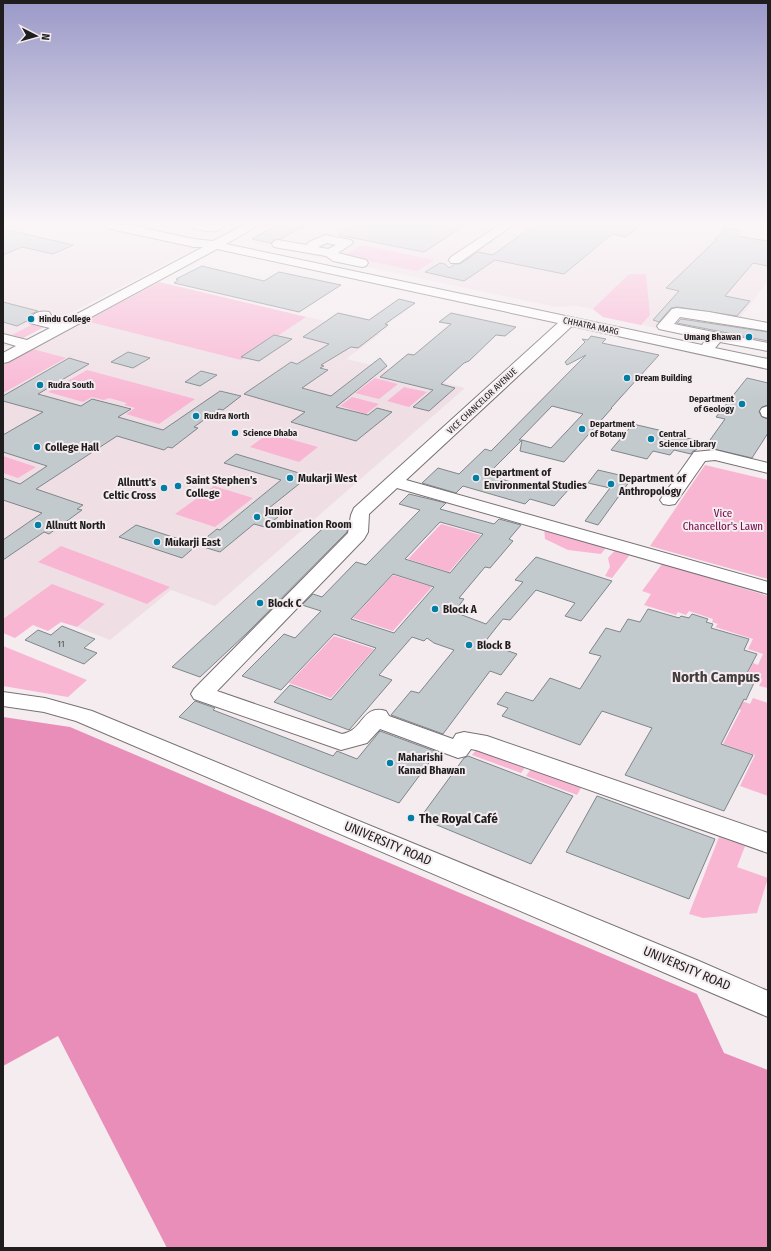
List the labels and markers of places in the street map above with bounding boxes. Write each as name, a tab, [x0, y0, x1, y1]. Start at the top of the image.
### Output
marker: Hindu College	[26, 314, 36, 324]
place label: Hindu College	[39, 314, 91, 324]
place label: Umang Bhawan	[684, 332, 741, 342]
marker: Umang Bhawan	[744, 332, 754, 342]
marker: Dream Building	[622, 373, 632, 383]
place label: Dream Building	[635, 373, 692, 383]
marker: Rudra South	[35, 380, 45, 390]
place label: Rudra South	[48, 380, 94, 390]
place label: Department of Geology	[689, 394, 735, 414]
marker: Department of Geology	[737, 399, 747, 409]
marker: Rudra North	[191, 411, 201, 421]
place label: Rudra North	[204, 411, 250, 421]
place label: Department of Botany	[590, 419, 636, 439]
marker: Department of Botany	[577, 424, 587, 434]
marker: Science Dhaba	[230, 428, 240, 438]
place label: Science Dhaba	[243, 428, 298, 438]
place label: Central Science Library	[659, 429, 717, 449]
marker: Central Science Library	[646, 434, 656, 444]
place label: College Hall	[45, 441, 100, 454]
marker: College Hall	[32, 442, 42, 452]
place label: Department of Environmental Studies	[484, 466, 587, 492]
place label: Mukarji West	[298, 472, 357, 485]
place label: Department of Anthropology	[618, 472, 687, 498]
marker: Mukarji West	[285, 473, 295, 483]
marker: Department of Environmental Studies	[471, 473, 481, 483]
place label: Saint Stephen's College	[186, 474, 257, 500]
place label: Allnutt's Celtic Cross	[103, 476, 156, 502]
marker: Department of Anthropology	[606, 479, 616, 489]
marker: Saint Stephen's College	[173, 481, 183, 491]
marker: Allnutt's Celtic Cross	[159, 483, 169, 493]
place label: Junior Combination Room	[264, 505, 352, 531]
marker: Junior Combination Room	[252, 512, 262, 522]
place label: Allnutt North	[45, 519, 106, 532]
marker: Allnutt North	[33, 520, 43, 530]
place label: Mukarji East	[165, 536, 221, 549]
marker: Mukarji East	[152, 537, 162, 547]
place label: Block C	[268, 597, 302, 610]
marker: Block C	[255, 598, 265, 608]
place label: Block A	[443, 603, 478, 616]
marker: Block A	[430, 604, 440, 614]
place label: Block B	[477, 639, 511, 652]
marker: Block B	[464, 640, 474, 650]
place label: Maharishi Kanad Bhawan	[398, 751, 465, 777]
marker: Maharishi Kanad Bhawan	[385, 758, 395, 768]
place label: The Royal Café	[419, 811, 498, 826]
marker: The Royal Café	[406, 813, 416, 823]

